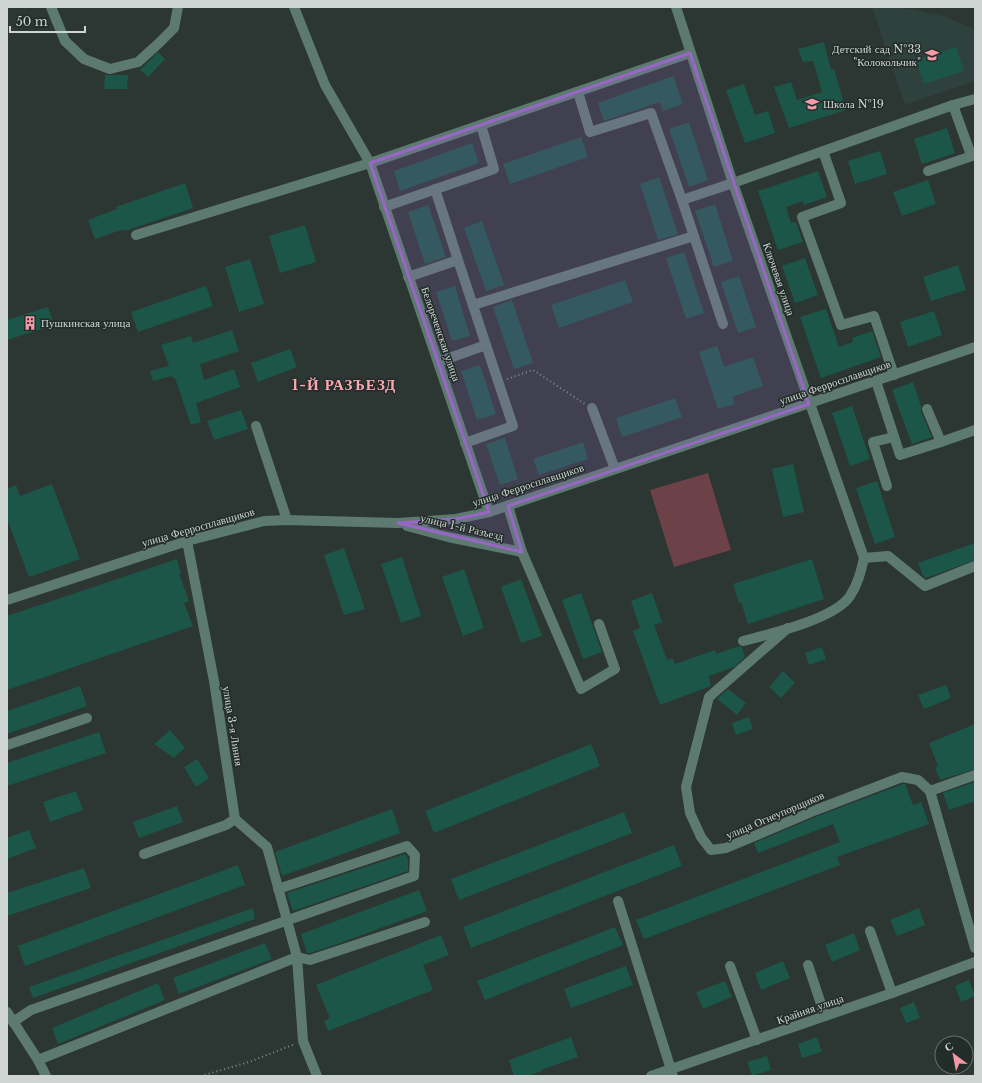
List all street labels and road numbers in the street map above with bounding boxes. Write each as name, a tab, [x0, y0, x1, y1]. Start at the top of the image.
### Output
street label: Ключевая улица	[760, 241, 798, 317]
street label: Белореченская улица	[418, 285, 464, 383]
street label: улица Ферросплавщиков	[777, 356, 893, 408]
street label: улица Ферросплавщиков	[470, 460, 586, 510]
street label: улица Ферросплавщиков	[140, 504, 256, 550]
street label: улица 1-й Разъезд	[419, 511, 505, 543]
street label: улица 3-я Линия	[220, 685, 246, 767]
street label: улица Огнеупорщиков	[724, 788, 826, 842]
street label: Крайняя улица	[775, 991, 845, 1027]

